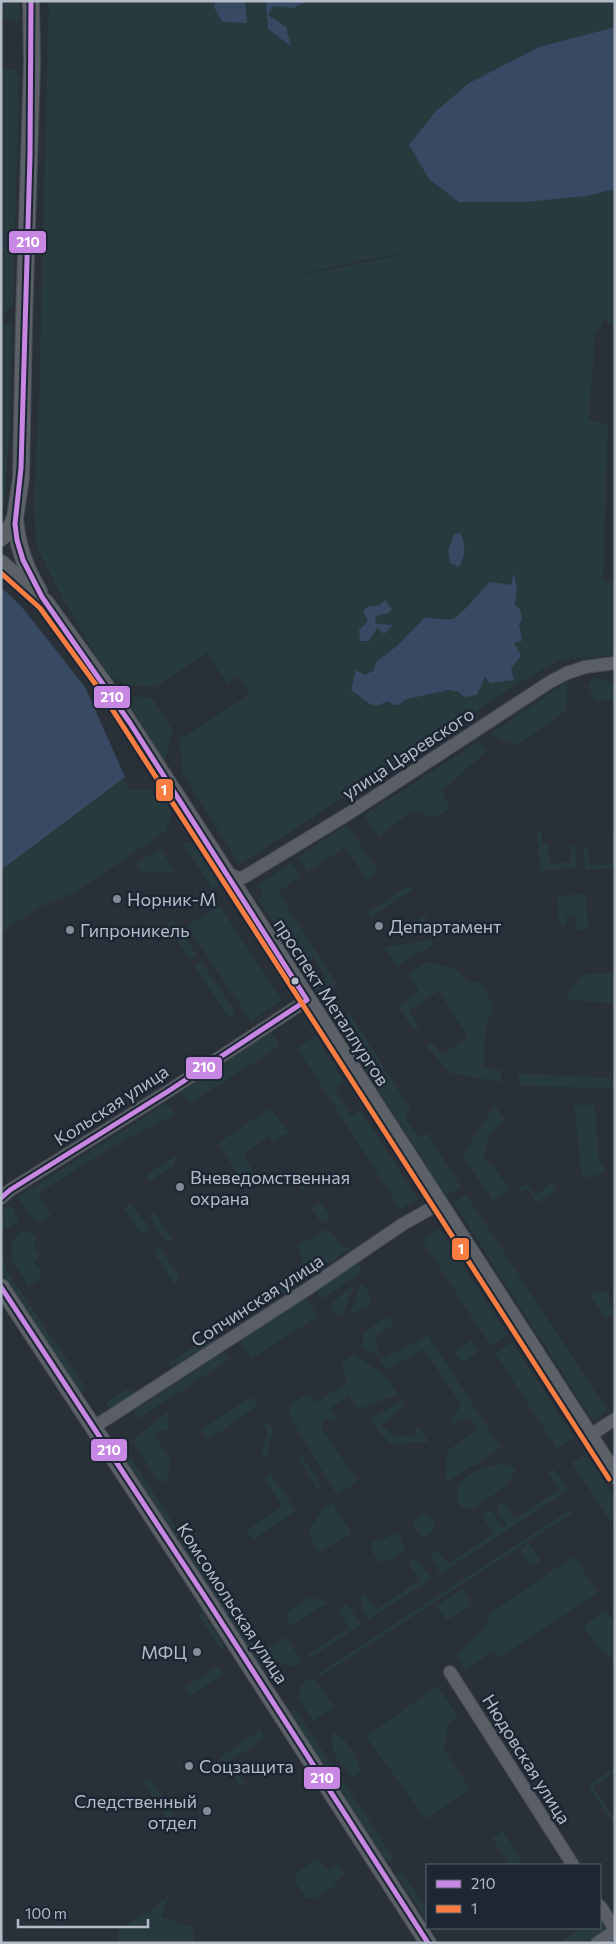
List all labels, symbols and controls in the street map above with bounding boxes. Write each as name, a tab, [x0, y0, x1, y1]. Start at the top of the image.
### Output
line badge: 210	[8, 230, 47, 254]
text: 210	[16, 233, 40, 250]
line badge: 210	[93, 685, 131, 709]
text: 210	[100, 688, 124, 705]
street label: улица Царевского	[338, 702, 478, 804]
line badge: 1	[155, 778, 174, 802]
text: 1	[161, 781, 167, 798]
place label: Норник-М	[127, 888, 216, 910]
marker: Норник-М	[111, 893, 123, 905]
street label: проспект Металлургов	[270, 914, 394, 1090]
place label: Департамент	[389, 915, 502, 937]
place label: Гипроникель	[80, 919, 189, 941]
marker: Департамент	[373, 920, 385, 932]
marker: Гипроникель	[64, 924, 76, 936]
unlabelled marker	[290, 976, 300, 986]
line badge: 210	[185, 1056, 223, 1080]
text: 210	[192, 1058, 216, 1075]
street label: Кольская улица	[50, 1060, 172, 1150]
place label: Вневедомственная охрана	[190, 1166, 350, 1209]
marker: Вневедомственная охрана	[174, 1181, 186, 1193]
line badge: 1	[451, 1237, 470, 1261]
text: 1	[458, 1240, 464, 1257]
street label: Сопчинская улица	[187, 1249, 327, 1351]
line badge: 210	[90, 1438, 128, 1462]
text: 210	[97, 1441, 121, 1458]
street label: Комсомольская улица	[173, 1518, 293, 1688]
place label: МФЦ	[141, 1641, 187, 1663]
marker: МФЦ	[191, 1646, 203, 1658]
street label: Нюдовская улица	[478, 1690, 576, 1828]
place label: Соцзащита	[199, 1755, 294, 1777]
marker: Соцзащита	[183, 1760, 195, 1772]
line badge: 210	[303, 1766, 341, 1790]
text: 210	[310, 1769, 334, 1786]
place label: Следственный отдел	[74, 1790, 197, 1833]
marker: Следственный отдел	[201, 1805, 213, 1817]
legend	[426, 1864, 601, 1929]
text: 210	[471, 1874, 496, 1892]
scale bar	[18, 1896, 148, 1928]
text: 1	[471, 1899, 477, 1917]
text: 100 m	[25, 1904, 67, 1922]

